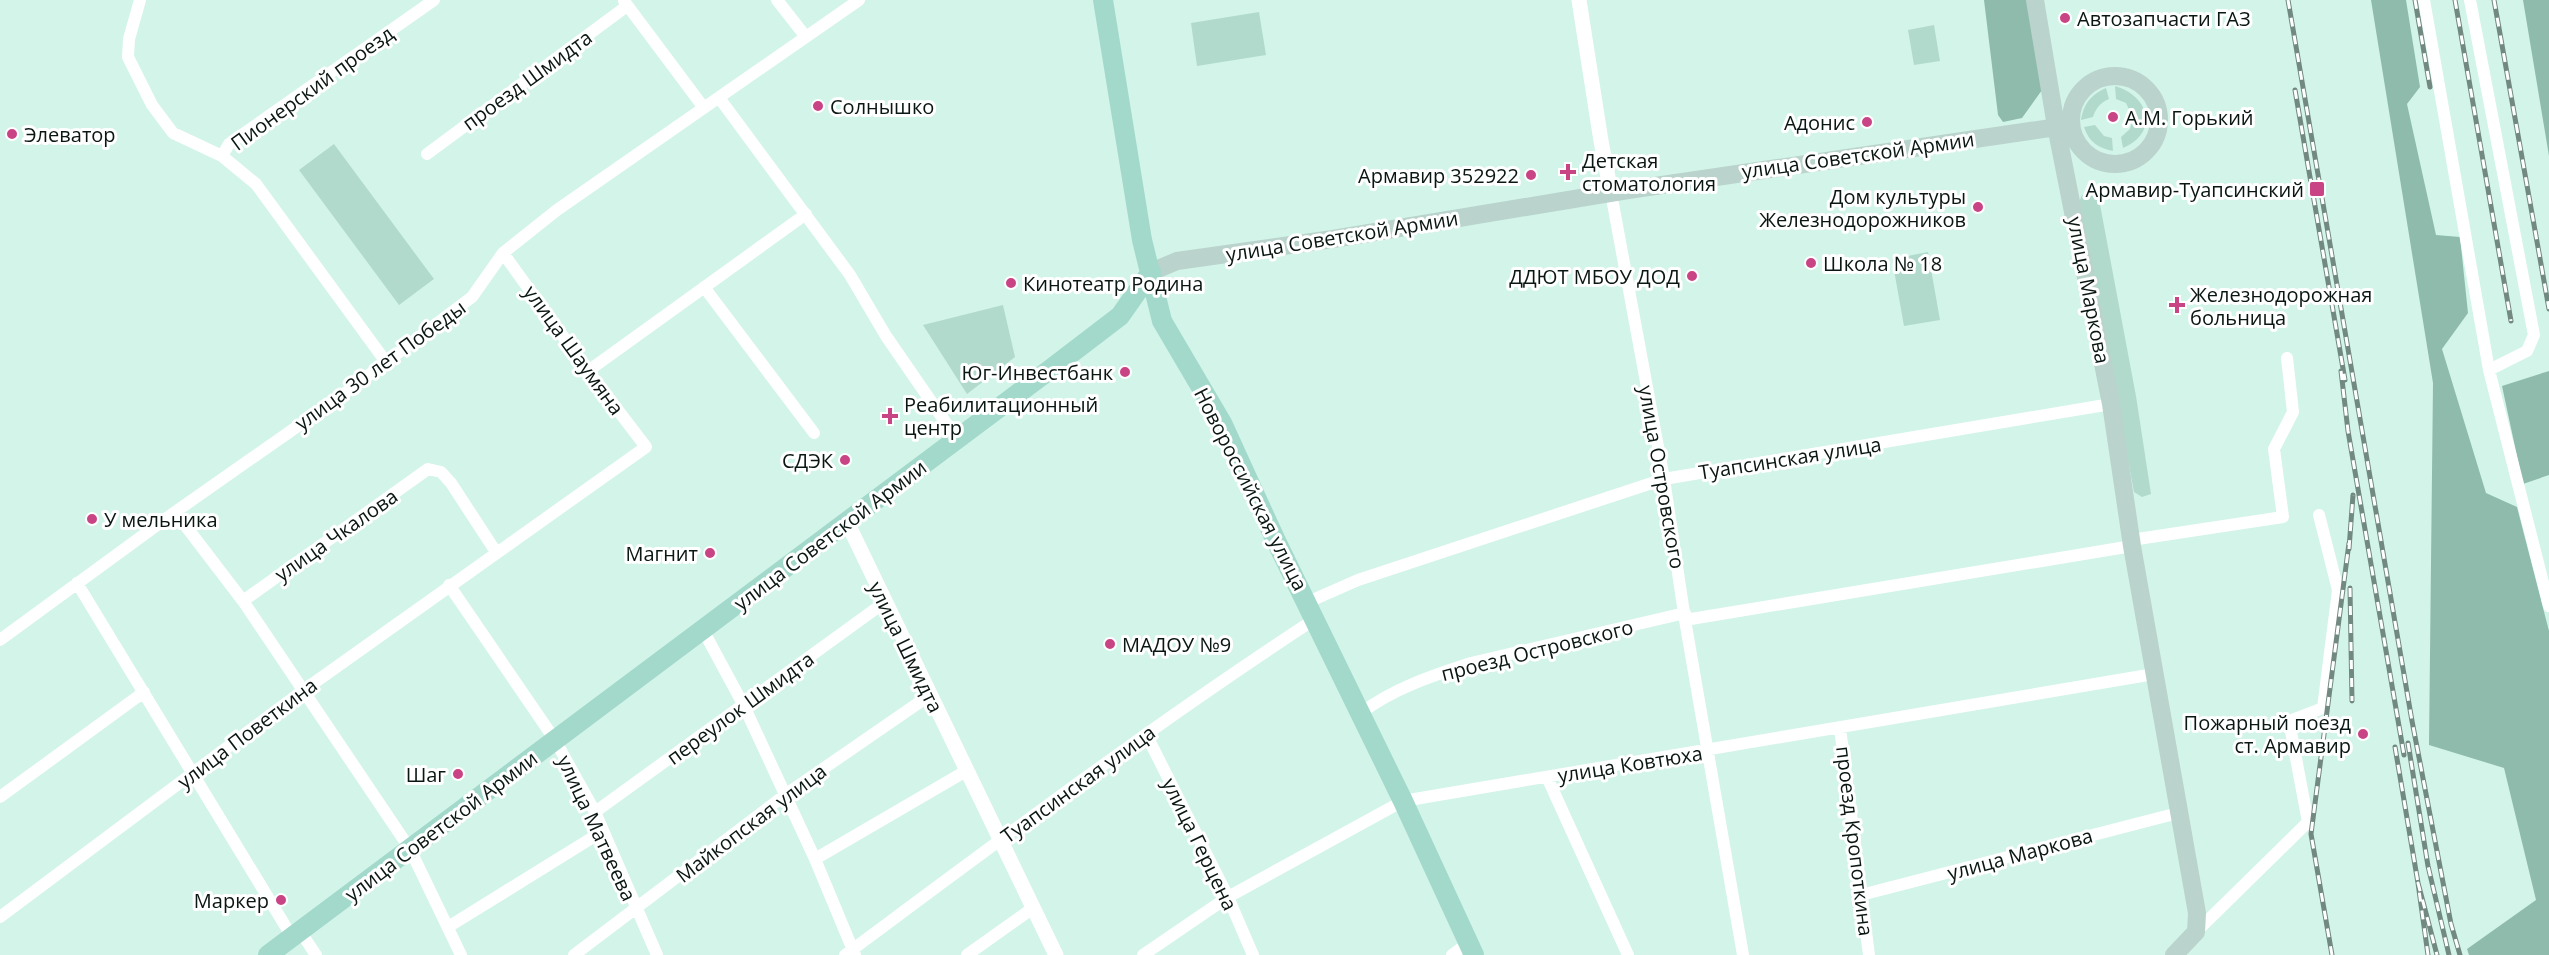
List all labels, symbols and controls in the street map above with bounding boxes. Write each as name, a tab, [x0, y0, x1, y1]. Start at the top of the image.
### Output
place label: Автозапчасти ГАЗ	[2077, 5, 2251, 32]
marker: Автозапчасти ГАЗ	[2058, 11, 2072, 25]
street label: Пионерский проезд	[225, 19, 399, 156]
street label: проезд Шмидта	[457, 24, 597, 136]
place label: Солнышко	[830, 93, 934, 120]
marker: Солнышко	[811, 99, 825, 113]
place label: А.М. Горький	[2125, 104, 2254, 131]
place label: Адонис	[1784, 109, 1855, 136]
marker: А.М. Горький	[2106, 110, 2120, 124]
marker: Адонис	[1860, 115, 1874, 129]
place label: Элеватор	[24, 121, 116, 148]
street label: улица Советской Армии	[1740, 125, 1976, 185]
marker: Элеватор	[5, 127, 19, 141]
place label: Детская стоматология	[1582, 147, 1716, 197]
place label: Армавир 352922	[1358, 162, 1519, 189]
marker: Детская стоматология	[1559, 163, 1577, 181]
marker: Армавир 352922	[1524, 168, 1538, 182]
place label: Армавир-Туапсинский	[2086, 176, 2304, 203]
marker: Армавир-Туапсинский	[2308, 180, 2326, 198]
place label: Дом культуры Железнодорожников	[1759, 183, 1966, 233]
marker: Дом культуры Железнодорожников	[1971, 200, 1985, 214]
street label: улица Советской Армии	[1224, 204, 1460, 268]
street label: улица Маркова	[2062, 214, 2116, 366]
place label: Школа № 18	[1823, 250, 1942, 277]
marker: Школа № 18	[1804, 256, 1818, 270]
place label: ДДЮТ МБОУ ДОД	[1509, 263, 1680, 290]
marker: ДДЮТ МБОУ ДОД	[1685, 269, 1699, 283]
place label: Кинотеатр Родина	[1023, 270, 1203, 297]
marker: Кинотеатр Родина	[1004, 276, 1018, 290]
street label: улица Шаумяна	[518, 280, 630, 420]
place label: Железнодорожная больница	[2190, 281, 2372, 331]
street label: улица 30 лет Победы	[289, 294, 471, 436]
marker: Железнодорожная больница	[2168, 296, 2186, 314]
place label: Юг-Инвестбанк	[961, 359, 1114, 386]
marker: Юг-Инвестбанк	[1118, 365, 1132, 379]
street label: Новороссийская улица	[1188, 383, 1314, 595]
street label: улица Островского	[1633, 383, 1691, 571]
place label: Реабилитационный центр	[904, 391, 1098, 441]
marker: Реабилитационный центр	[881, 407, 899, 425]
street label: Туапсинская улица	[1697, 430, 1883, 486]
place label: СДЭК	[782, 447, 834, 474]
marker: СДЭК	[838, 453, 852, 467]
street label: улица Советской Армии	[728, 454, 932, 616]
street label: улица Чкалова	[269, 483, 403, 587]
place label: У мельника	[104, 506, 218, 533]
marker: У мельника	[85, 512, 99, 526]
place label: Магнит	[625, 540, 698, 567]
marker: Магнит	[703, 546, 717, 560]
street label: улица Шмидта	[863, 577, 949, 717]
street label: проезд Островского	[1438, 613, 1636, 687]
place label: МАДОУ №9	[1122, 631, 1231, 658]
marker: МАДОУ №9	[1103, 637, 1117, 651]
street label: переулок Шмидта	[661, 645, 819, 771]
street label: улица Поветкина	[172, 672, 322, 794]
place label: Пожарный поезд ст. Армавир	[2184, 709, 2351, 759]
street label: Туапсинская улица	[995, 719, 1161, 849]
marker: Пожарный поезд ст. Армавир	[2356, 727, 2370, 741]
street label: улица Ковтюха	[1556, 739, 1704, 789]
street label: проезд Кропоткина	[1830, 744, 1880, 938]
street label: улица Советской Армии	[339, 745, 543, 907]
street label: улица Матвеева	[551, 751, 643, 905]
street label: Майкопская улица	[670, 758, 832, 888]
place label: Шаг	[406, 761, 446, 788]
marker: Шаг	[451, 767, 465, 781]
street label: улица Герцена	[1156, 773, 1244, 915]
street label: улица Маркова	[1944, 822, 2096, 886]
place label: Маркер	[194, 887, 269, 914]
marker: Маркер	[274, 893, 288, 907]

